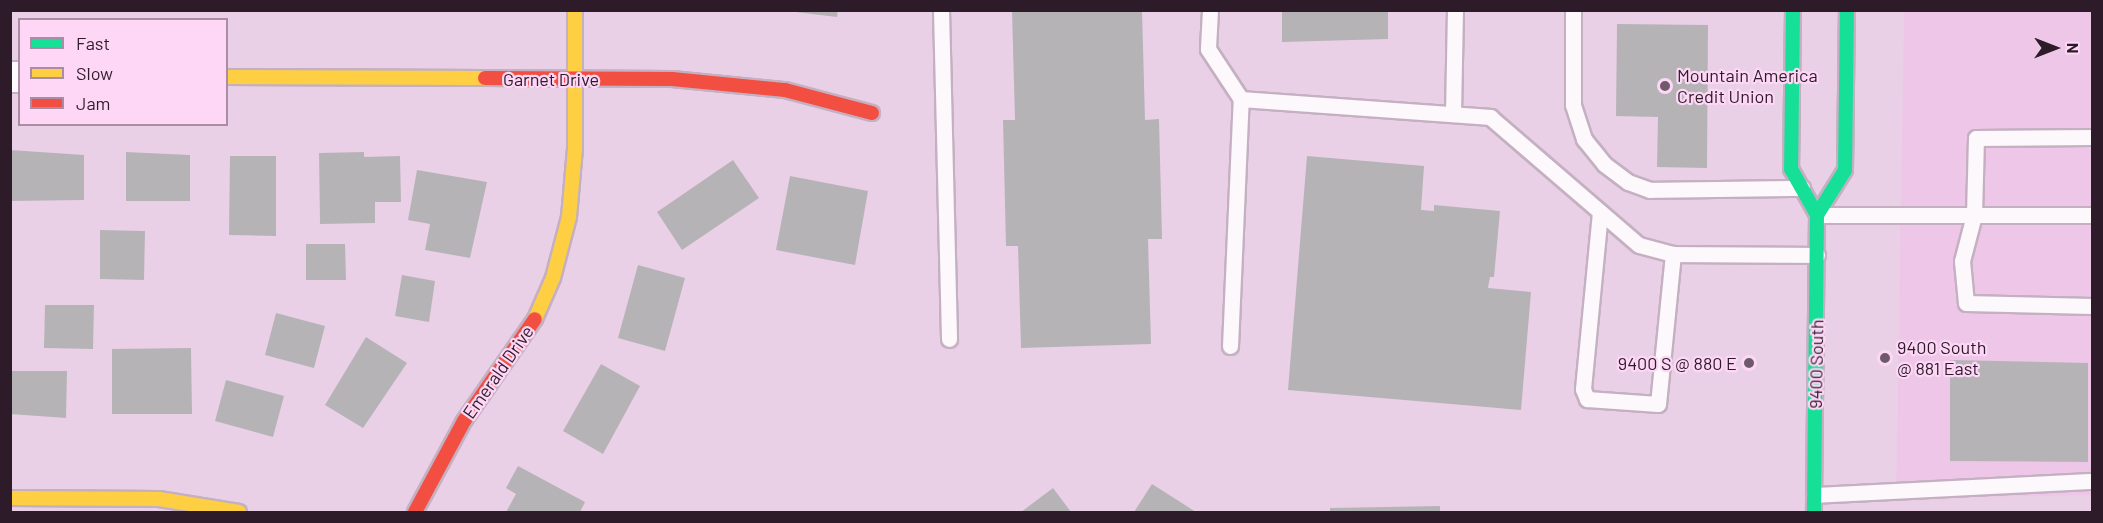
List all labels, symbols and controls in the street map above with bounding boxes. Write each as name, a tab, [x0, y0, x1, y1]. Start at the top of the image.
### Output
legend	[18, 18, 228, 126]
north arrow	[2025, 18, 2085, 78]
text: Fast	[76, 32, 110, 54]
text: N	[2064, 43, 2083, 53]
text: Slow	[76, 62, 113, 84]
place label: Mountain America Credit Union	[1677, 65, 1818, 107]
street label: Garnet Drive	[503, 68, 599, 90]
marker: Mountain America Credit Union	[1658, 79, 1672, 93]
text: Jam	[76, 92, 110, 114]
street label: 9400 South	[1804, 319, 1828, 409]
street label: Emerald Drive	[458, 321, 538, 423]
place label: 9400 South @ 881 East	[1897, 337, 1986, 380]
marker: 9400 South @ 881 East	[1878, 351, 1892, 365]
place label: 9400 S @ 880 E	[1618, 352, 1737, 374]
marker: 9400 S @ 880 E	[1742, 356, 1756, 370]

